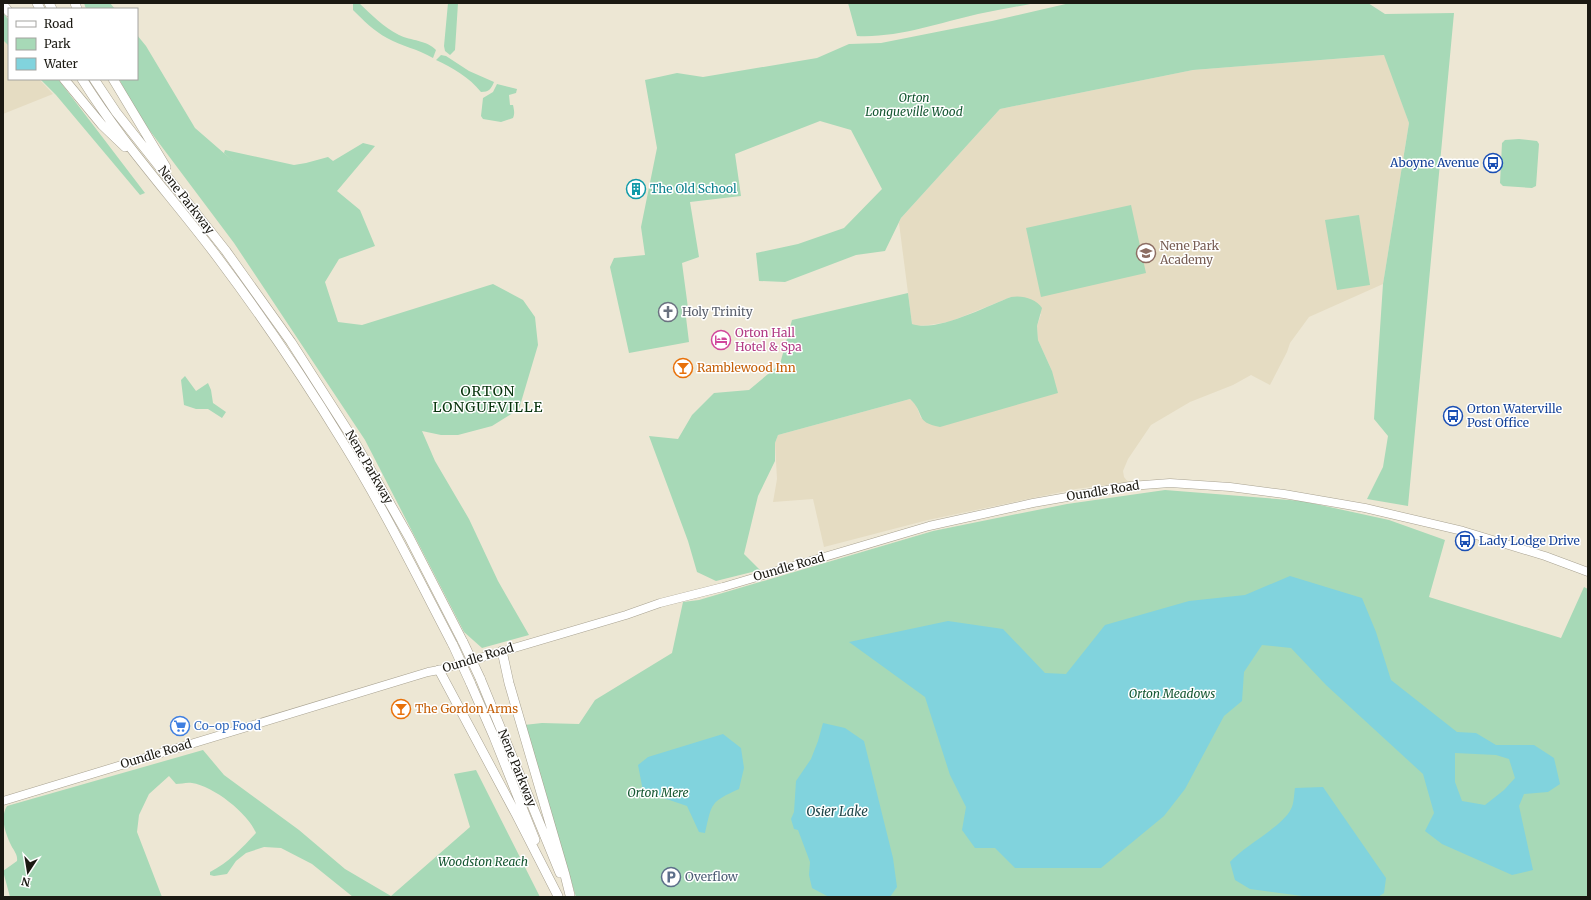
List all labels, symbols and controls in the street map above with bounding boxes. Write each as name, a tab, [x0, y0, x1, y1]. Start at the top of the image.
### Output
legend	[8, 8, 138, 80]
text: Road	[44, 16, 73, 31]
text: Park	[44, 36, 71, 51]
text: Water	[43, 56, 79, 71]
park label: Orton Longueville Wood	[865, 90, 963, 119]
bus stop icon: Aboyne Avenue	[1482, 152, 1504, 174]
place label: Aboyne Avenue	[1389, 155, 1479, 170]
street label: Nene Parkway	[155, 163, 218, 237]
building icon: The Old School	[625, 178, 647, 200]
place label: The Old School	[650, 181, 737, 196]
place label: Nene Park Academy	[1159, 238, 1220, 267]
school or university icon: Nene Park Academy	[1135, 242, 1157, 264]
church icon: Holy Trinity	[657, 301, 679, 323]
place label: Holy Trinity	[682, 304, 753, 319]
place label: Orton Hall Hotel & Spa	[735, 325, 802, 354]
hotel icon: Orton Hall Hotel & Spa	[710, 329, 732, 351]
bar icon: Ramblewood Inn	[672, 357, 694, 379]
place label: Ramblewood Inn	[697, 360, 796, 375]
district label: ORTON LONGUEVILLE	[433, 382, 543, 416]
place label: Orton Waterville Post Office	[1467, 401, 1562, 430]
bus stop icon: Orton Waterville Post Office	[1442, 405, 1464, 427]
street label: Nene Parkway	[342, 427, 397, 506]
street label: Oundle Road	[1065, 477, 1140, 504]
bus stop icon: Lady Lodge Drive	[1454, 530, 1476, 552]
place label: Lady Lodge Drive	[1479, 533, 1580, 548]
street label: Oundle Road	[751, 549, 826, 584]
street label: Oundle Road	[440, 640, 515, 675]
park label: Orton Meadows	[1129, 686, 1215, 701]
bar icon: The Gordon Arms	[390, 698, 412, 720]
place label: The Gordon Arms	[415, 701, 518, 716]
supermarket icon: Co-op Food	[169, 715, 191, 737]
place label: Co-op Food	[194, 718, 261, 733]
street label: Nene Parkway	[495, 727, 540, 809]
street label: Oundle Road	[118, 736, 193, 771]
park label: Orton Mere	[627, 785, 689, 800]
water label: Osier Lake	[806, 803, 868, 820]
north arrow	[8, 852, 48, 892]
park label: Woodston Reach	[438, 854, 528, 869]
parking icon: Overflow	[660, 866, 682, 888]
place label: Overflow	[685, 869, 739, 884]
text: N	[20, 874, 32, 890]

